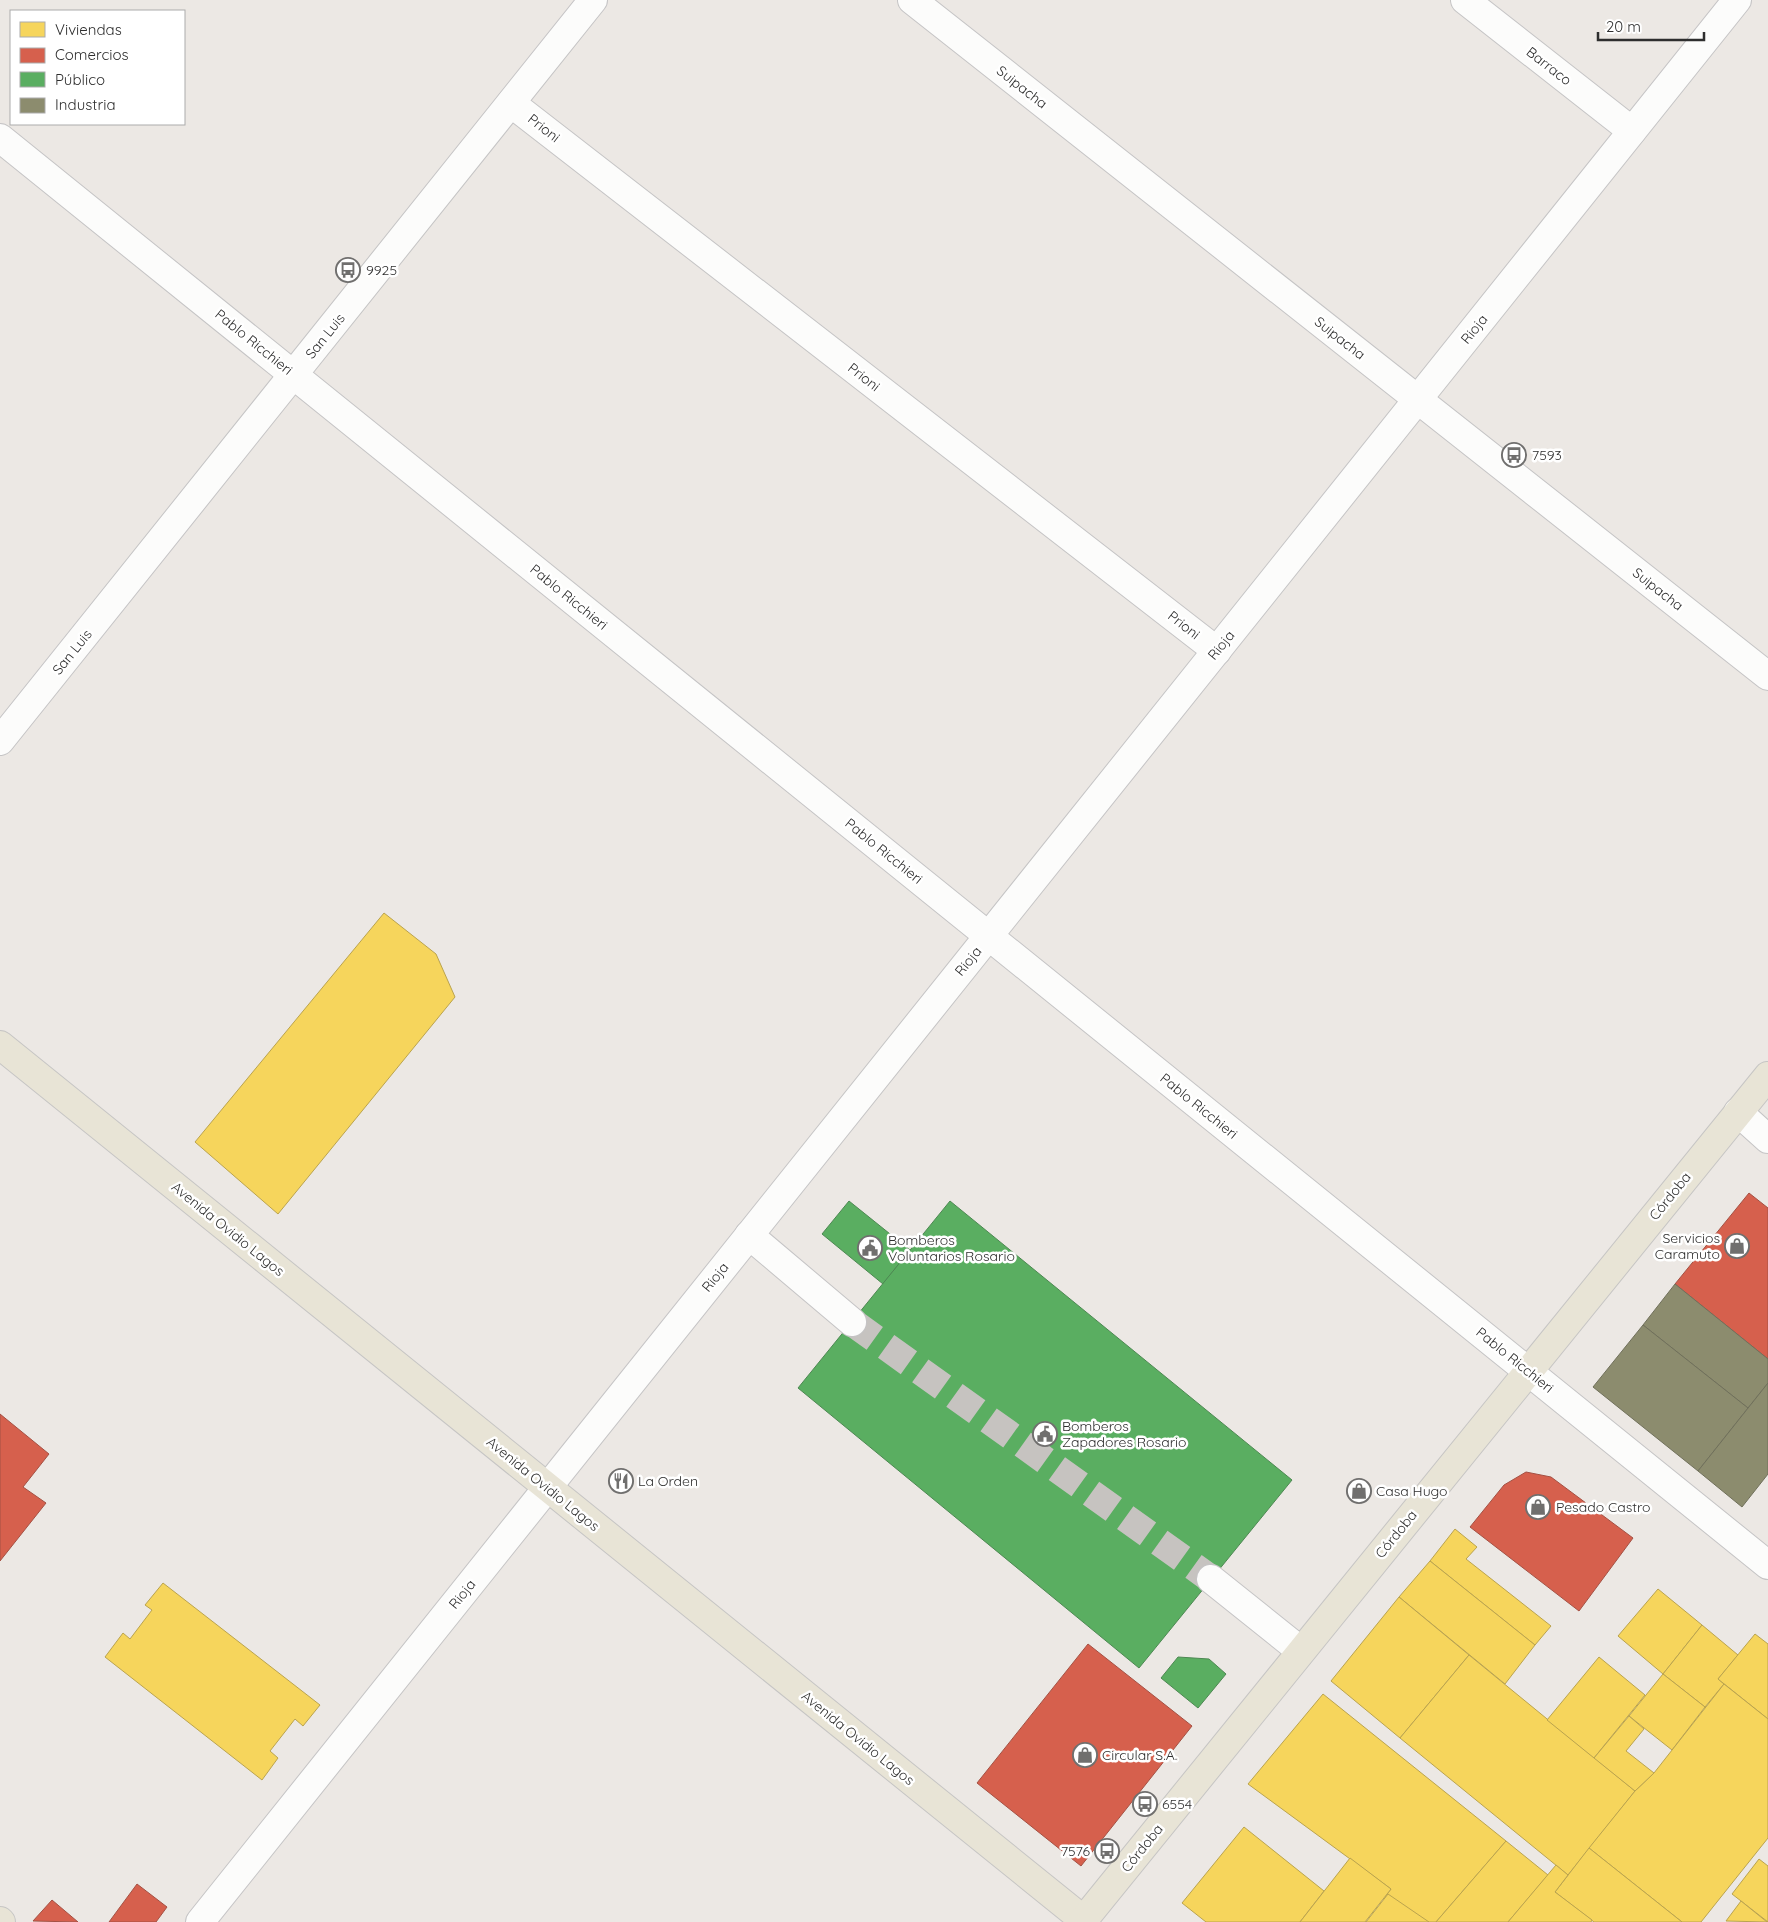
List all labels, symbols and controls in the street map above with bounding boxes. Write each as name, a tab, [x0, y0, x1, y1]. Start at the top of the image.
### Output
legend	[10, 10, 185, 125]
scale bar	[1598, 10, 1704, 42]
text: 20 m	[1606, 17, 1641, 36]
text: Viviendas	[55, 20, 122, 39]
street label: Barraco	[1523, 43, 1575, 89]
text: Comercios	[55, 45, 129, 64]
street label: Suipacha	[993, 62, 1051, 112]
text: Público	[55, 70, 105, 89]
text: Industria	[55, 95, 115, 114]
street label: Prioni	[524, 110, 564, 146]
bus stop icon: 9925	[335, 257, 361, 283]
place label: 9925	[366, 261, 397, 279]
street label: Pablo Ricchieri	[212, 305, 296, 379]
street label: San Luis	[301, 310, 349, 362]
street label: Rioja	[1457, 310, 1491, 348]
street label: Suipacha	[1311, 313, 1369, 363]
street label: Prioni	[844, 359, 884, 395]
bus stop icon: 7593	[1501, 442, 1527, 468]
place label: 7593	[1532, 446, 1562, 464]
street label: Pablo Ricchieri	[527, 560, 611, 634]
street label: Suipacha	[1629, 564, 1687, 614]
street label: Prioni	[1164, 607, 1204, 643]
street label: San Luis	[48, 626, 96, 678]
street label: Rioja	[1204, 626, 1238, 664]
street label: Pablo Ricchieri	[842, 814, 926, 888]
street label: Rioja	[951, 942, 985, 980]
street label: Pablo Ricchieri	[1157, 1069, 1241, 1143]
street label: Córdoba	[1645, 1168, 1695, 1224]
street label: Avenida Ovidio Lagos	[168, 1178, 288, 1280]
place label: Servicios Caramuto	[1655, 1229, 1720, 1263]
place label: Bomberos Voluntarios Rosario	[888, 1231, 1015, 1265]
shop icon: Servicios Caramuto	[1724, 1233, 1750, 1259]
public building icon: Bomberos Voluntarios Rosario	[857, 1235, 883, 1261]
street label: Rioja	[698, 1258, 732, 1296]
street label: Pablo Ricchieri	[1473, 1323, 1557, 1397]
place label: Bomberos Zapadores Rosario	[1062, 1417, 1187, 1451]
public building icon: Bomberos Zapadores Rosario	[1032, 1421, 1058, 1447]
street label: Avenida Ovidio Lagos	[483, 1433, 603, 1535]
restaurant icon: La Orden	[608, 1468, 634, 1494]
place label: La Orden	[638, 1472, 698, 1490]
shop icon: Casa Hugo	[1346, 1478, 1372, 1504]
place label: Casa Hugo	[1376, 1482, 1447, 1500]
shop icon: Pesado Castro	[1525, 1494, 1551, 1520]
place label: Pesado Castro	[1556, 1498, 1651, 1516]
street label: Córdoba	[1371, 1506, 1421, 1562]
street label: Rioja	[445, 1575, 479, 1613]
street label: Avenida Ovidio Lagos	[798, 1687, 918, 1789]
shop icon: Circular S.A.	[1072, 1742, 1098, 1768]
place label: Circular S.A.	[1102, 1746, 1177, 1764]
bus stop icon: 6554	[1132, 1791, 1158, 1817]
place label: 6554	[1162, 1795, 1192, 1813]
street label: Córdoba	[1117, 1820, 1167, 1876]
bus stop icon: 7576	[1094, 1838, 1120, 1864]
place label: 7576	[1061, 1842, 1090, 1860]

